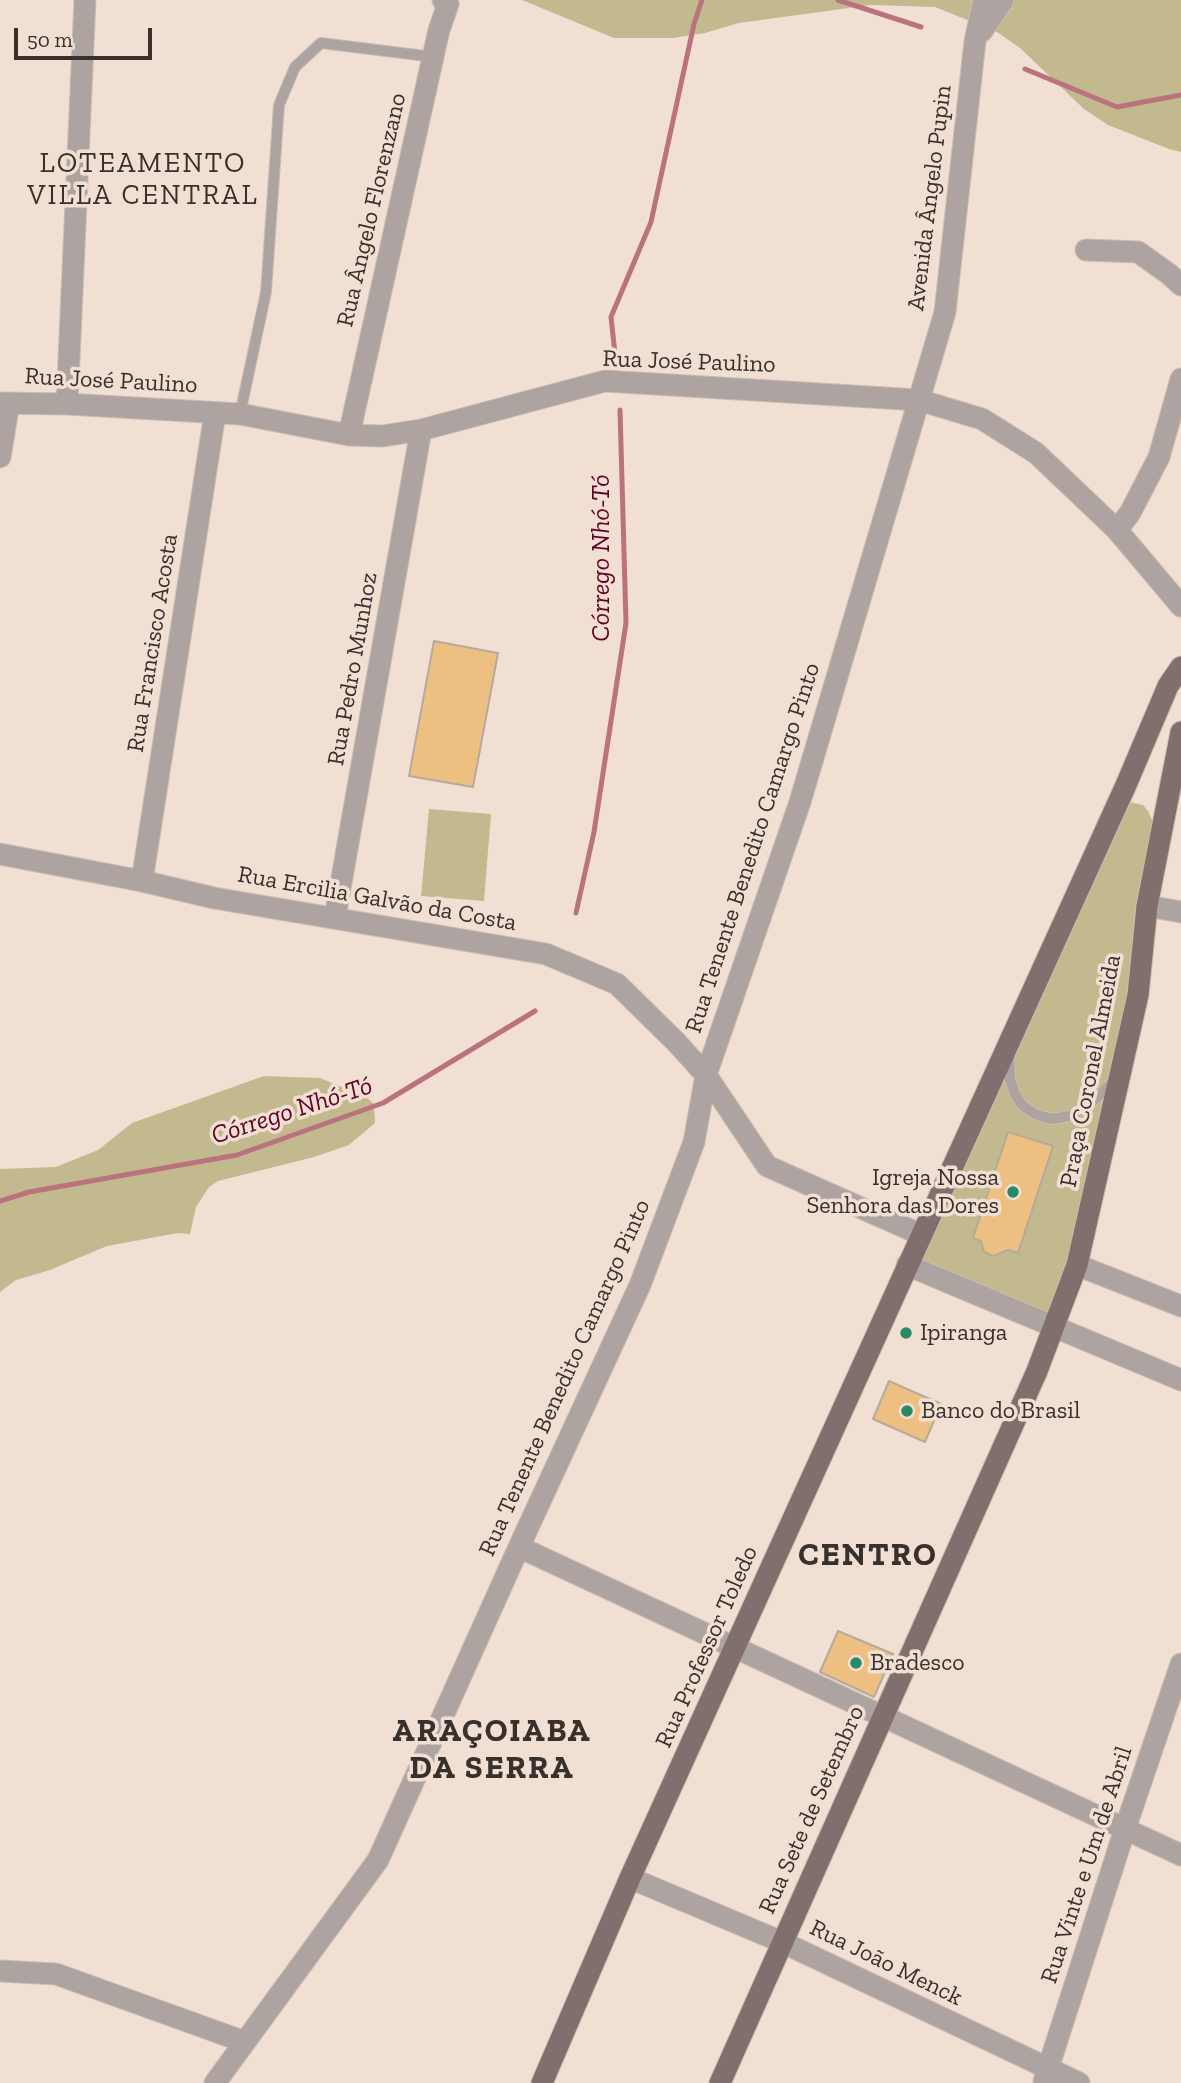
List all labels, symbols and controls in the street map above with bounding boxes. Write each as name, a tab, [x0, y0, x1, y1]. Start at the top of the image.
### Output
scale bar	[18, 14, 156, 58]
text: 50 m	[27, 27, 73, 52]
street label: Avenida Ângelo Pupin	[902, 84, 958, 312]
street label: Rua Ângelo Florenzano	[331, 90, 413, 330]
district label: LOTEAMENTO VILLA CENTRAL	[29, 147, 257, 213]
street label: Rua José Paulino	[602, 345, 776, 379]
street label: Rua José Paulino	[24, 362, 198, 400]
water label: Córrego Nhó-Tó	[586, 474, 618, 642]
street label: Rua Francisco Acosta	[121, 532, 185, 754]
street label: Rua Pedro Munhoz	[322, 570, 384, 768]
street label: Rua Tenente Benedito Camargo Pinto	[679, 659, 827, 1037]
street label: Rua Ercilia Galvão da Costa	[235, 860, 519, 938]
street label: Praça Coronel Almeida	[1054, 952, 1128, 1190]
water label: Córrego Nhó-Tó	[208, 1070, 376, 1152]
place label: Igreja Nossa Senhora das Dores	[806, 1164, 999, 1220]
marker: Igreja Nossa Senhora das Dores	[1005, 1184, 1021, 1200]
street label: Rua Tenente Benedito Camargo Pinto	[473, 1195, 657, 1561]
place label: Ipiranga	[920, 1319, 1007, 1347]
marker: Ipiranga	[898, 1325, 914, 1341]
place label: Banco do Brasil	[921, 1397, 1080, 1425]
marker: Banco do Brasil	[899, 1403, 915, 1419]
district label: CENTRO	[799, 1537, 937, 1575]
street label: Rua Professor Toledo	[650, 1542, 764, 1752]
place label: Bradesco	[870, 1649, 965, 1677]
marker: Bradesco	[848, 1655, 864, 1671]
street label: Rua Sete de Setembro	[753, 1701, 871, 1919]
district label: ARAÇOIABA DA SERRA	[394, 1713, 590, 1788]
street label: Rua Vinte e Um de Abril	[1035, 1743, 1139, 1987]
street label: Rua João Menck	[805, 1914, 967, 2012]

